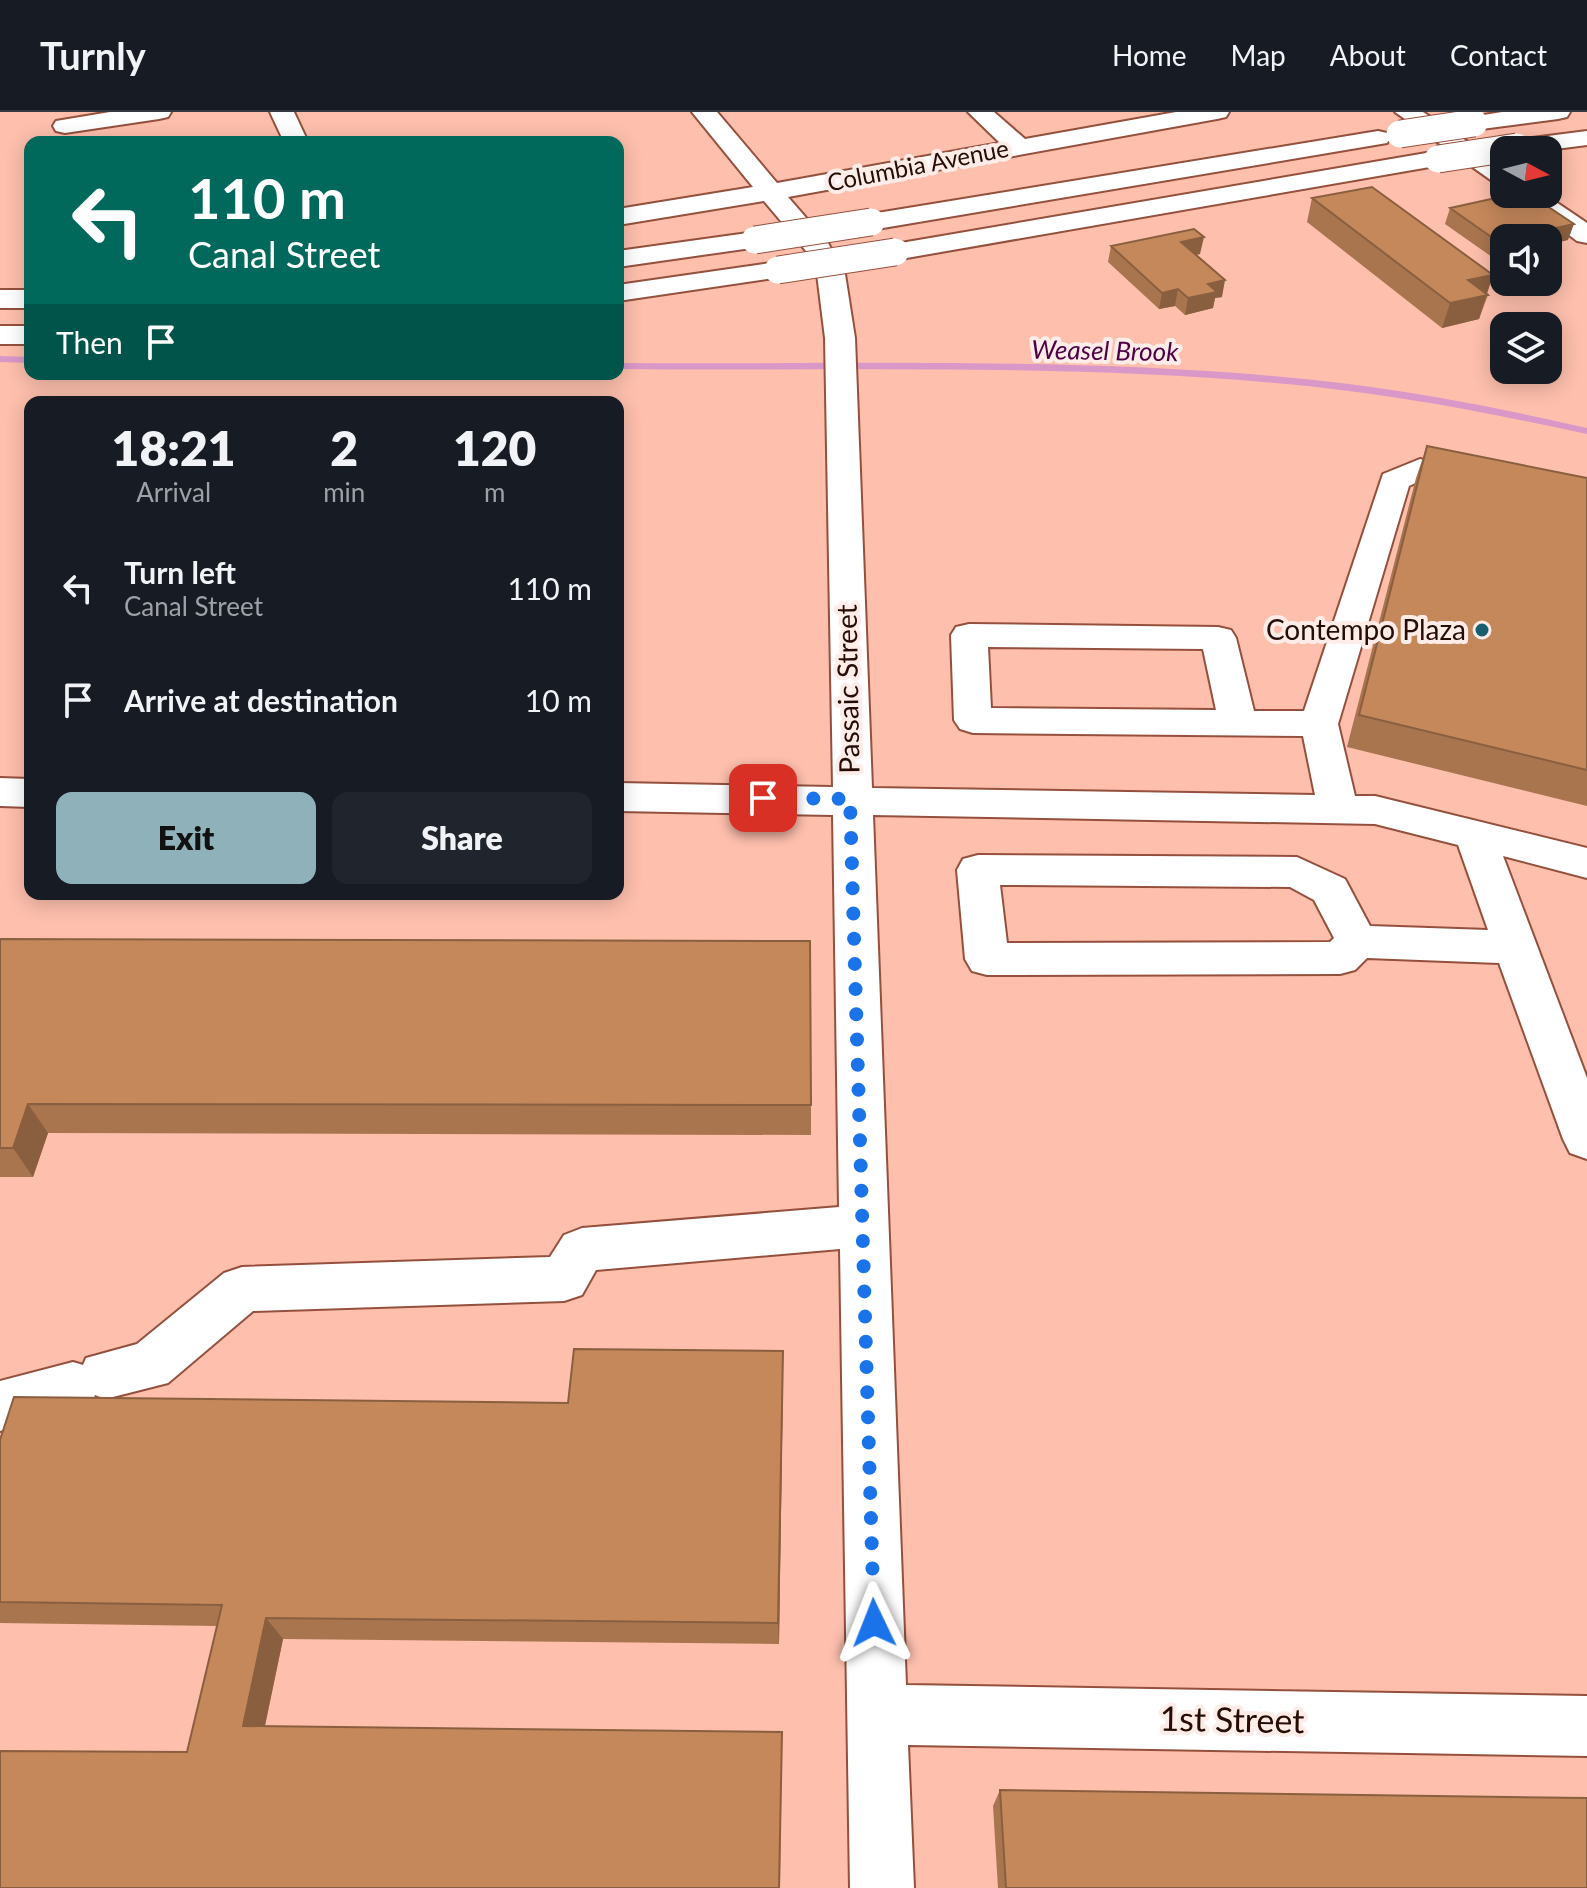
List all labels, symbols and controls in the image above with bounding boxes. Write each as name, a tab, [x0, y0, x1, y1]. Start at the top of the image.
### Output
text: Turnly	[40, 32, 146, 78]
text: Home	[1112, 38, 1187, 72]
text: Map	[1231, 38, 1286, 72]
text: About	[1330, 38, 1406, 72]
text: Contact	[1450, 38, 1547, 72]
street label: Columbia Avenue	[825, 133, 1011, 196]
north arrow	[1490, 136, 1562, 208]
map controls	[1490, 136, 1562, 384]
text: 110 m	[188, 164, 346, 231]
icon: left	[56, 168, 160, 272]
button: sound	[1490, 224, 1562, 296]
text: Canal Street	[188, 232, 380, 276]
button: layers	[1490, 312, 1562, 384]
icon: arrive	[139, 320, 183, 364]
text: Then	[56, 324, 123, 360]
water label: Weasel Brook	[1031, 333, 1180, 367]
text: 18:21	[112, 419, 236, 476]
text: 2	[330, 419, 358, 476]
text: 120	[453, 419, 536, 476]
text: Arrival	[136, 476, 211, 508]
text: min	[323, 476, 365, 508]
text: m	[484, 476, 505, 508]
text: Turn left	[124, 554, 236, 590]
icon: left	[56, 566, 100, 610]
text: 110 m	[507, 570, 592, 606]
text: Canal Street	[124, 590, 263, 622]
street label: Passaic Street	[829, 604, 865, 774]
place label: Contempo Plaza	[1266, 612, 1466, 646]
marker: Contempo Plaza	[1473, 621, 1491, 639]
icon: arrive	[56, 678, 100, 722]
text: Arrive at destination	[124, 682, 398, 718]
text: 10 m	[525, 682, 592, 718]
pin	[729, 764, 797, 832]
icon: arrive	[741, 776, 785, 820]
button: Exit	[56, 792, 316, 884]
button: Share	[332, 792, 592, 884]
position arrow	[832, 1581, 916, 1665]
street label: 1st Street	[1159, 1697, 1305, 1740]

